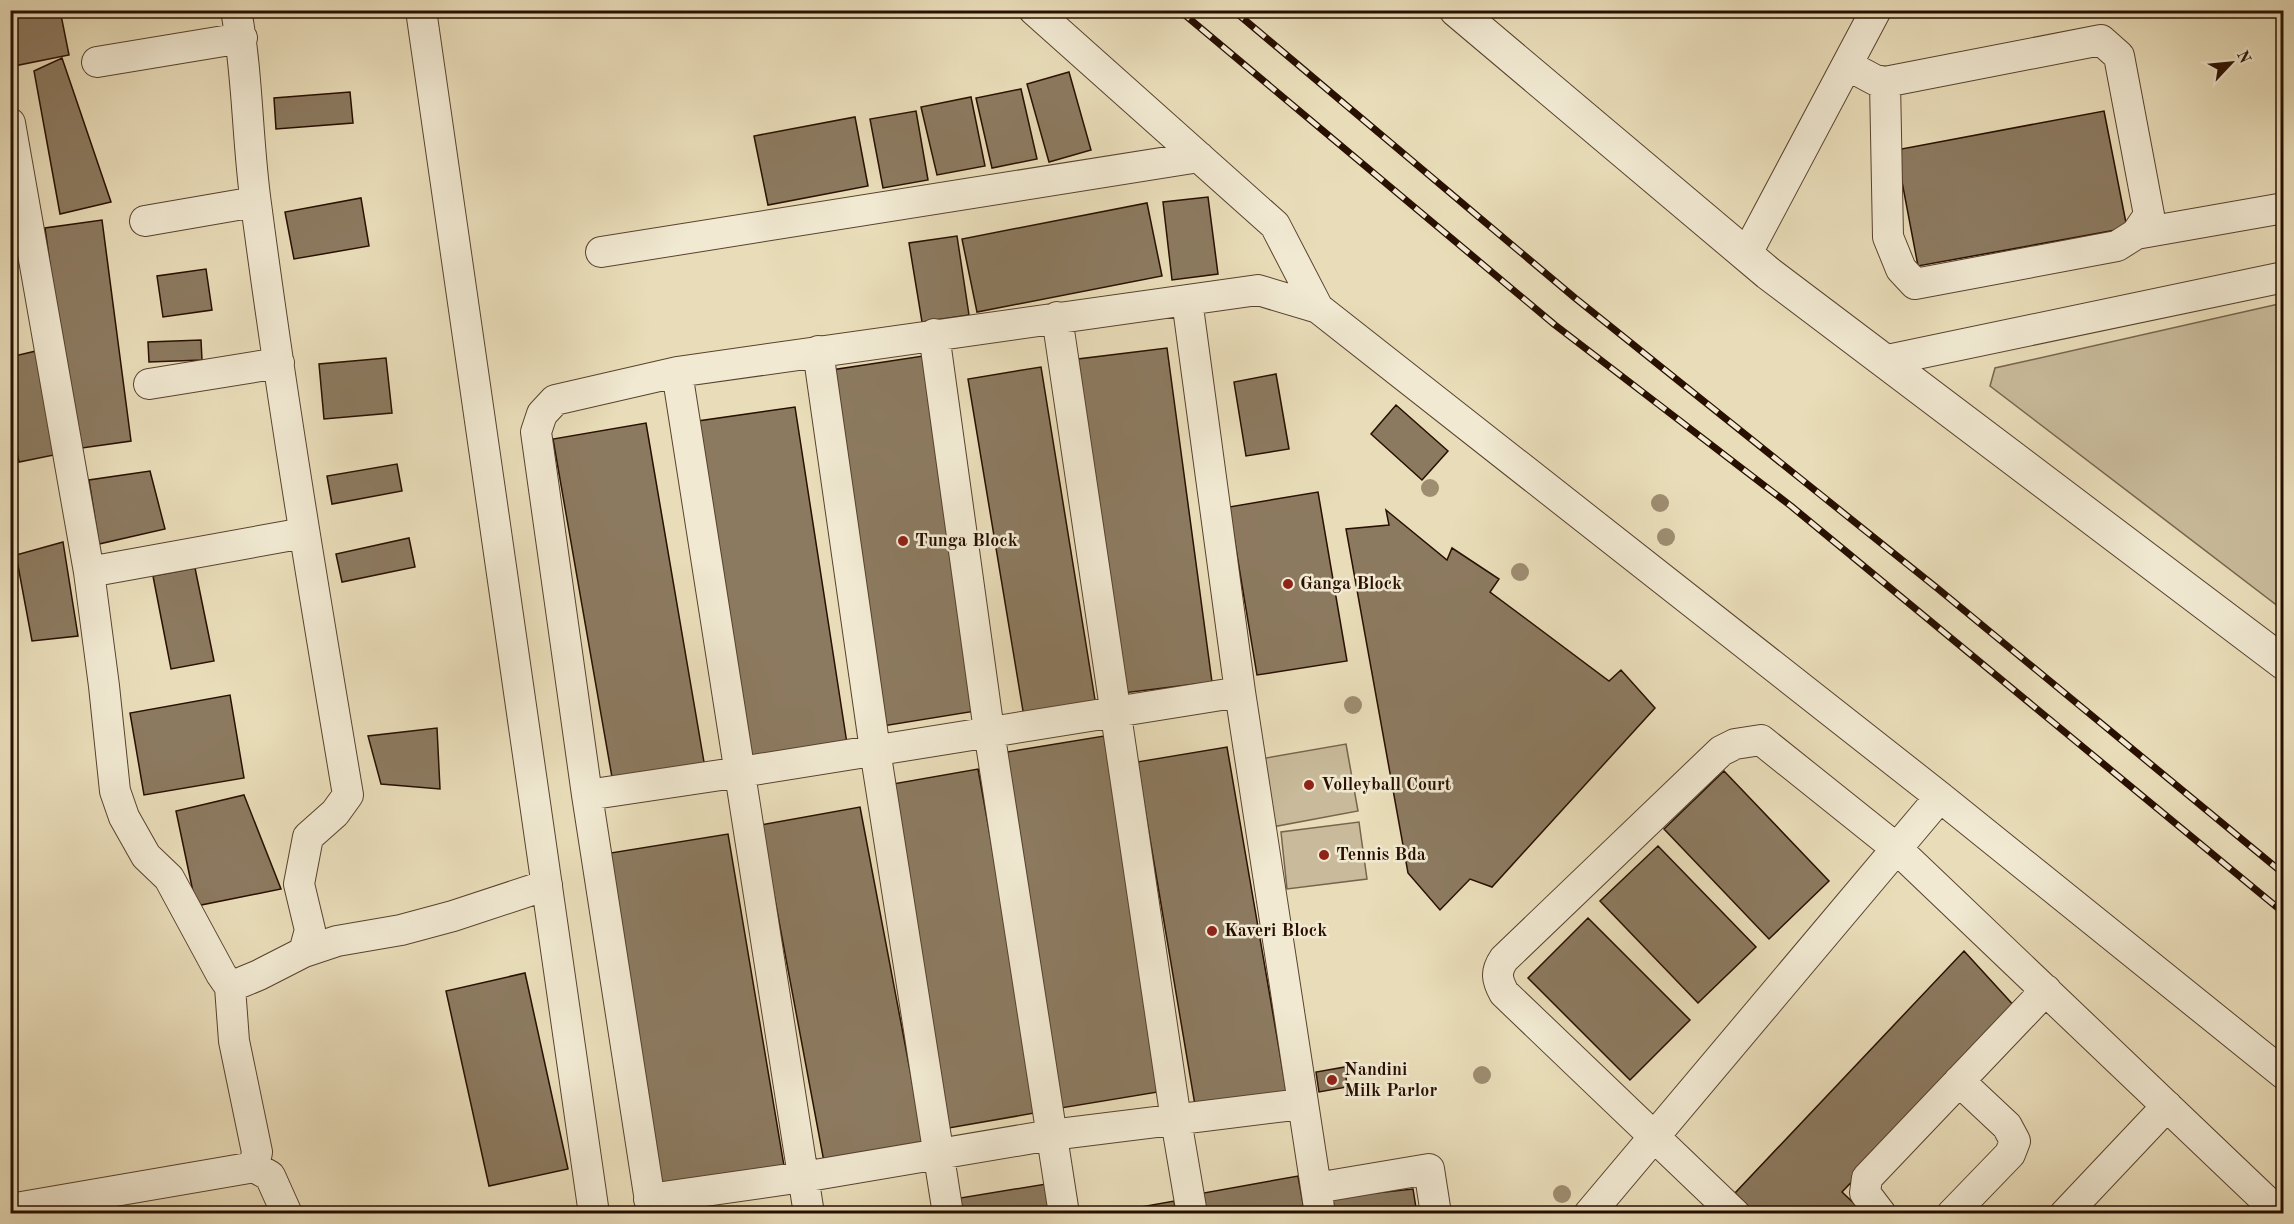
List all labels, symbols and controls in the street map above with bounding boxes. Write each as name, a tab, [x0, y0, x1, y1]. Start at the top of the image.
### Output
north arrow	[2201, 33, 2261, 93]
text: N	[2233, 48, 2253, 67]
place label: Tunga Block	[915, 532, 1018, 550]
marker: Tunga Block	[896, 534, 910, 548]
place label: Ganga Block	[1300, 575, 1402, 593]
marker: Ganga Block	[1281, 577, 1295, 591]
place label: Volleyball Court	[1321, 776, 1452, 794]
marker: Volleyball Court	[1302, 778, 1316, 792]
place label: Tennis Bda	[1336, 846, 1426, 864]
marker: Tennis Bda	[1317, 848, 1331, 862]
place label: Kaveri Block	[1224, 922, 1327, 940]
marker: Kaveri Block	[1205, 924, 1219, 938]
place label: Nandini Milk Parlor	[1344, 1061, 1437, 1100]
marker: Nandini Milk Parlor	[1325, 1073, 1339, 1087]

